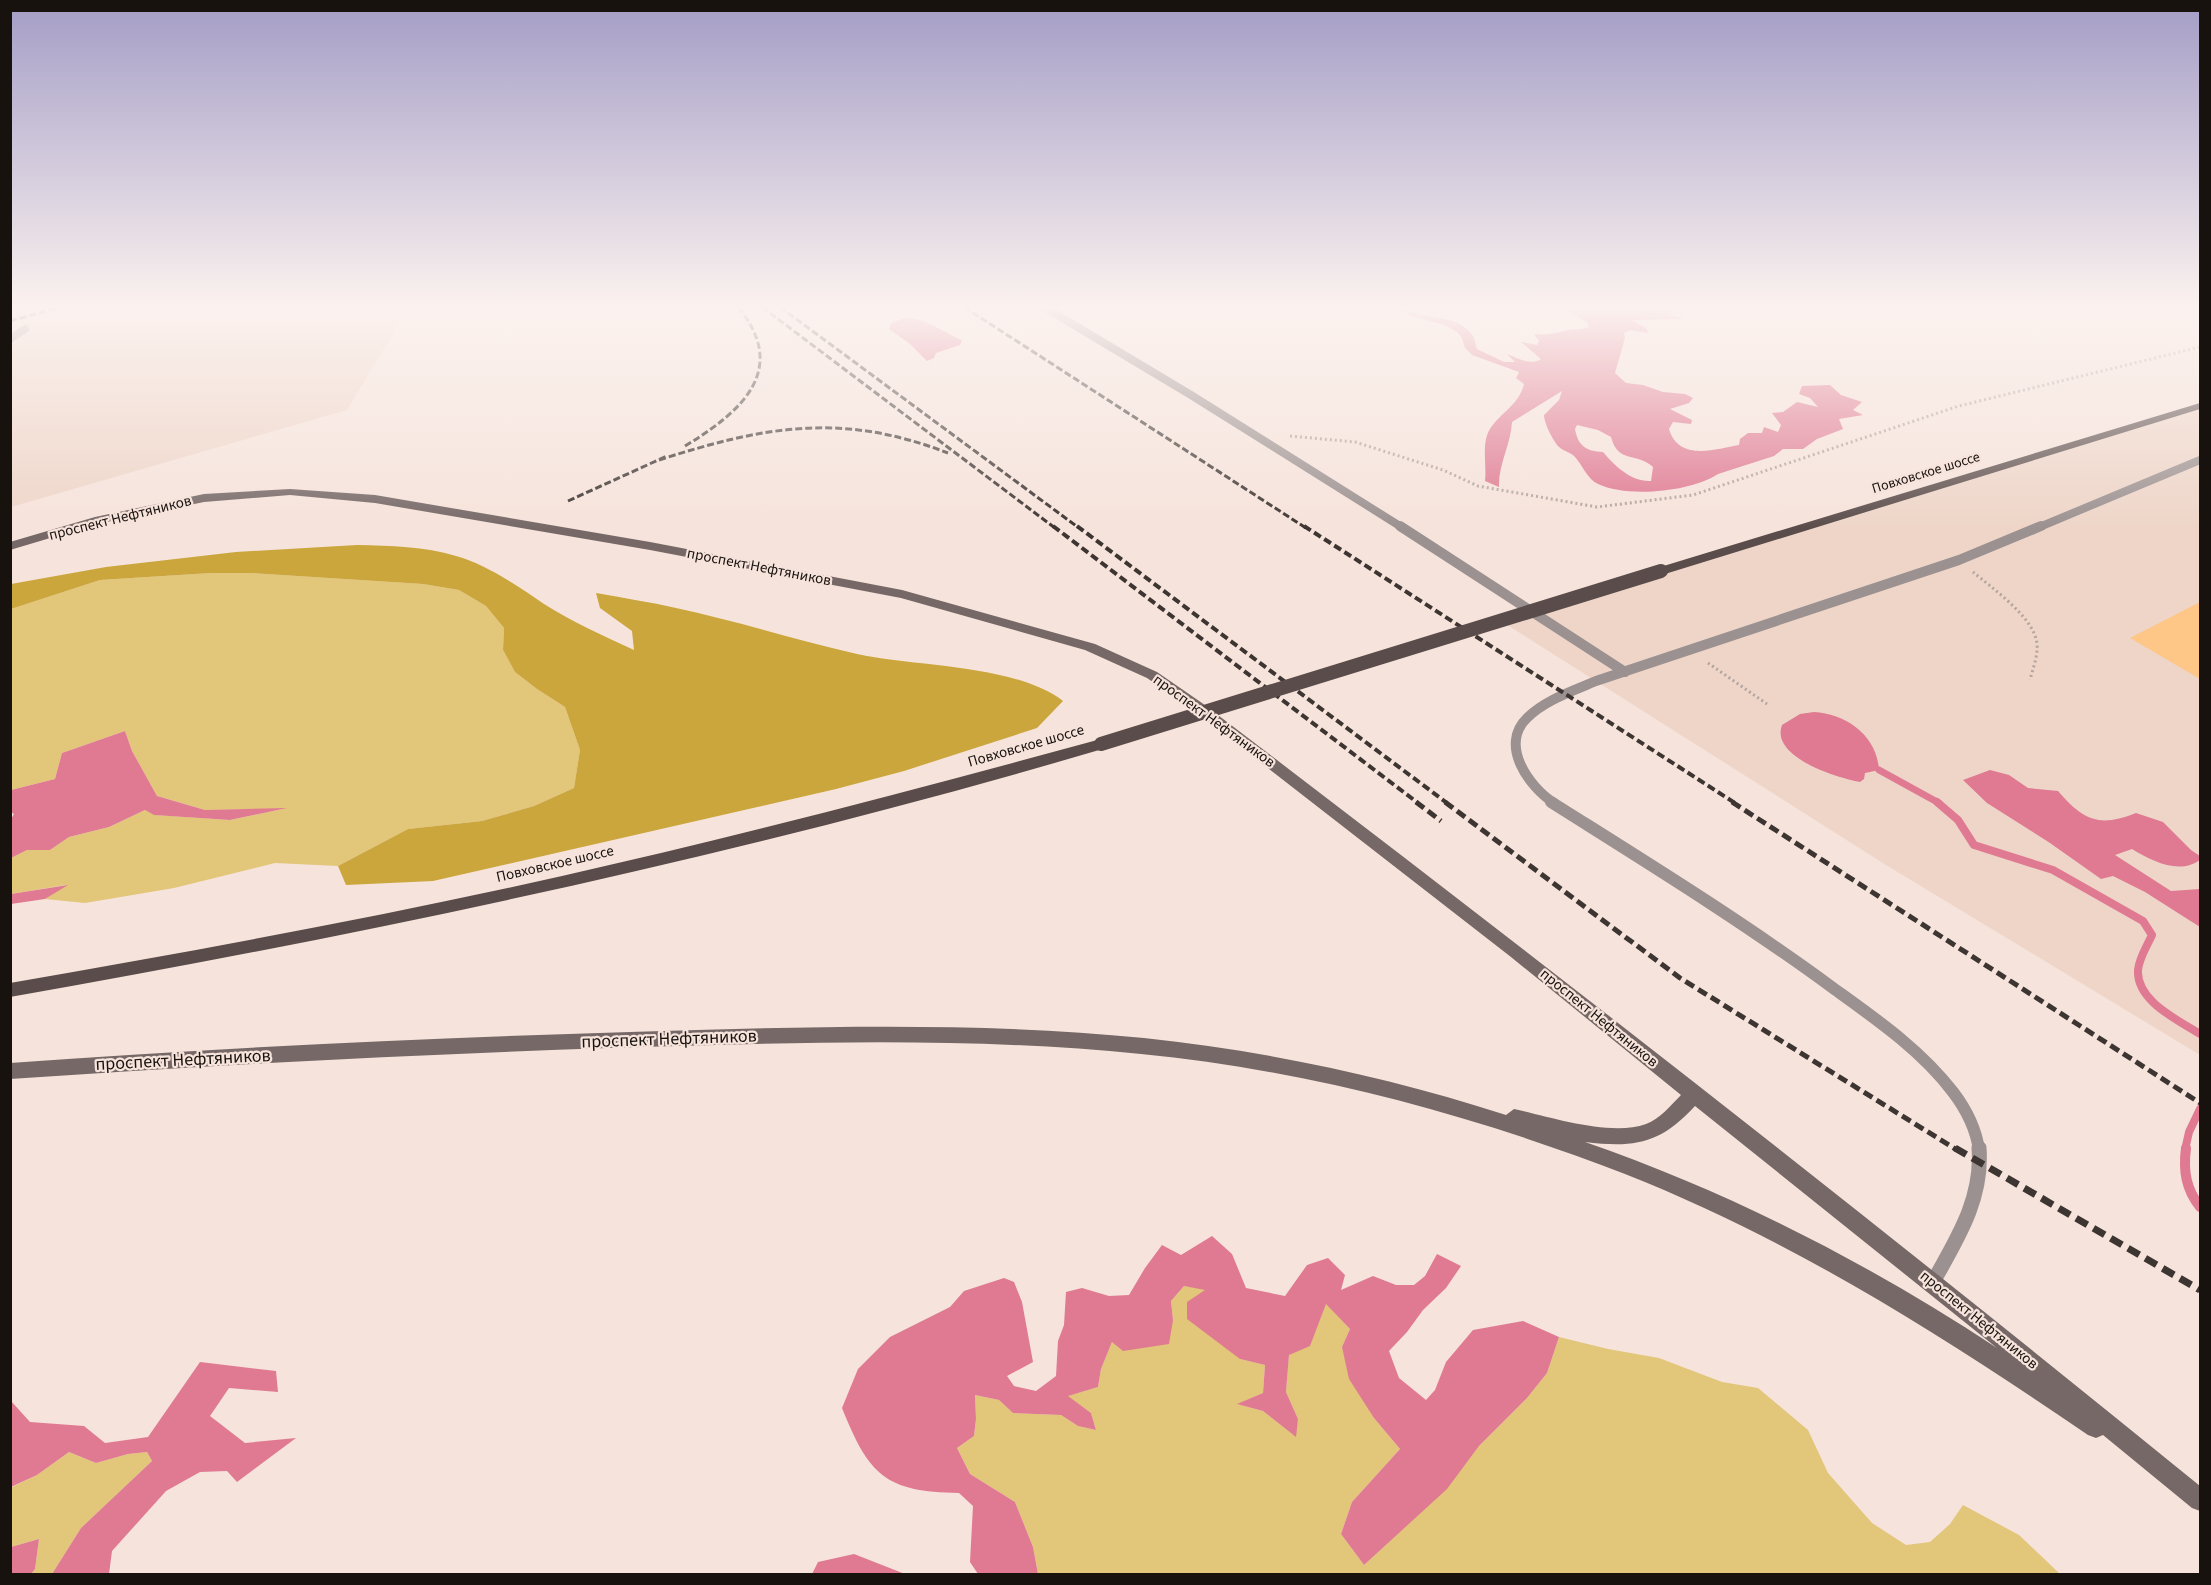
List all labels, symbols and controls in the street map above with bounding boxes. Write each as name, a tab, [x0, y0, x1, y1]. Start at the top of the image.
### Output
street label: Повховское шоссе	[1870, 447, 1983, 499]
street label: проспект Нефтяников	[46, 490, 194, 546]
street label: проспект Нефтяников	[685, 543, 833, 591]
street label: проспект Нефтяников	[1149, 670, 1280, 773]
street label: Повховское шоссе	[965, 719, 1087, 773]
street label: Повховское шоссе	[494, 840, 616, 888]
street label: проспект Нефтяников	[1536, 964, 1663, 1072]
street label: проспект Нефтяников	[581, 1023, 757, 1055]
street label: проспект Нефтяников	[95, 1043, 271, 1077]
street label: проспект Нефтяников	[1916, 1266, 2043, 1374]

